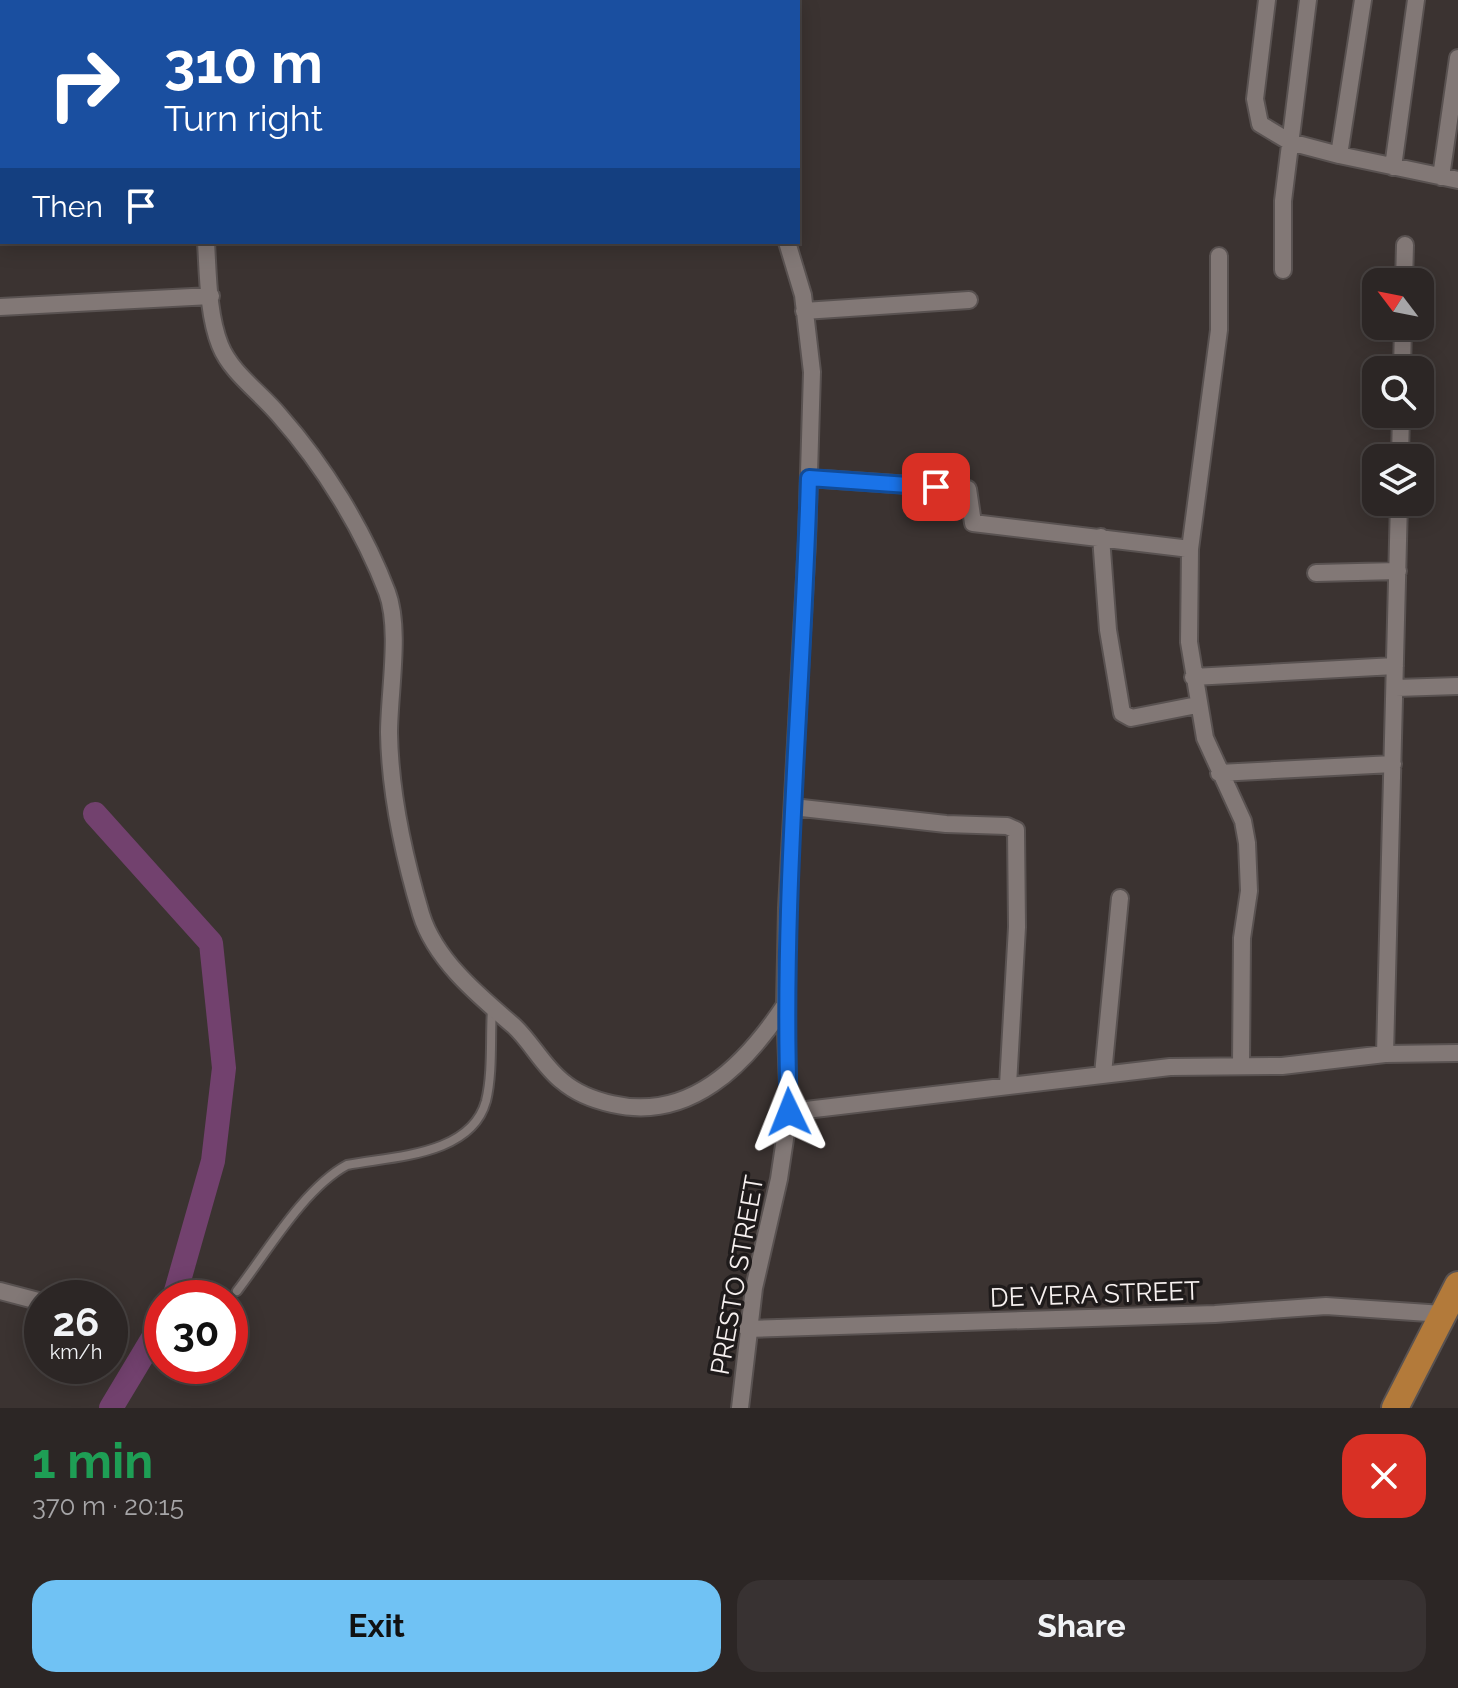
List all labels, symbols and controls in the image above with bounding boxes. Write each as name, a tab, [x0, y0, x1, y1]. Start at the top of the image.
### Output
text: 310 m	[164, 30, 323, 96]
icon: right	[32, 32, 136, 136]
text: Turn right	[164, 97, 323, 139]
icon: arrive	[119, 184, 163, 228]
text: Then	[32, 189, 103, 224]
north arrow	[1362, 268, 1434, 340]
map controls	[1362, 268, 1434, 516]
button: search	[1362, 356, 1434, 428]
button: layers	[1362, 444, 1434, 516]
pin	[902, 453, 970, 521]
icon: arrive	[914, 465, 958, 509]
position arrow	[747, 1070, 831, 1154]
street label: PRESTO STREET	[705, 1173, 769, 1377]
street label: DE VERA STREET	[990, 1275, 1201, 1313]
speed limit sign: 30	[144, 1280, 248, 1384]
text: 26	[53, 1298, 99, 1345]
text: km/h	[50, 1340, 102, 1364]
text: 1 min	[32, 1433, 153, 1489]
button: close	[1342, 1434, 1426, 1518]
text: 370 m · 20:15	[32, 1491, 184, 1521]
button: Exit	[32, 1580, 721, 1672]
button: Share	[737, 1580, 1426, 1672]

